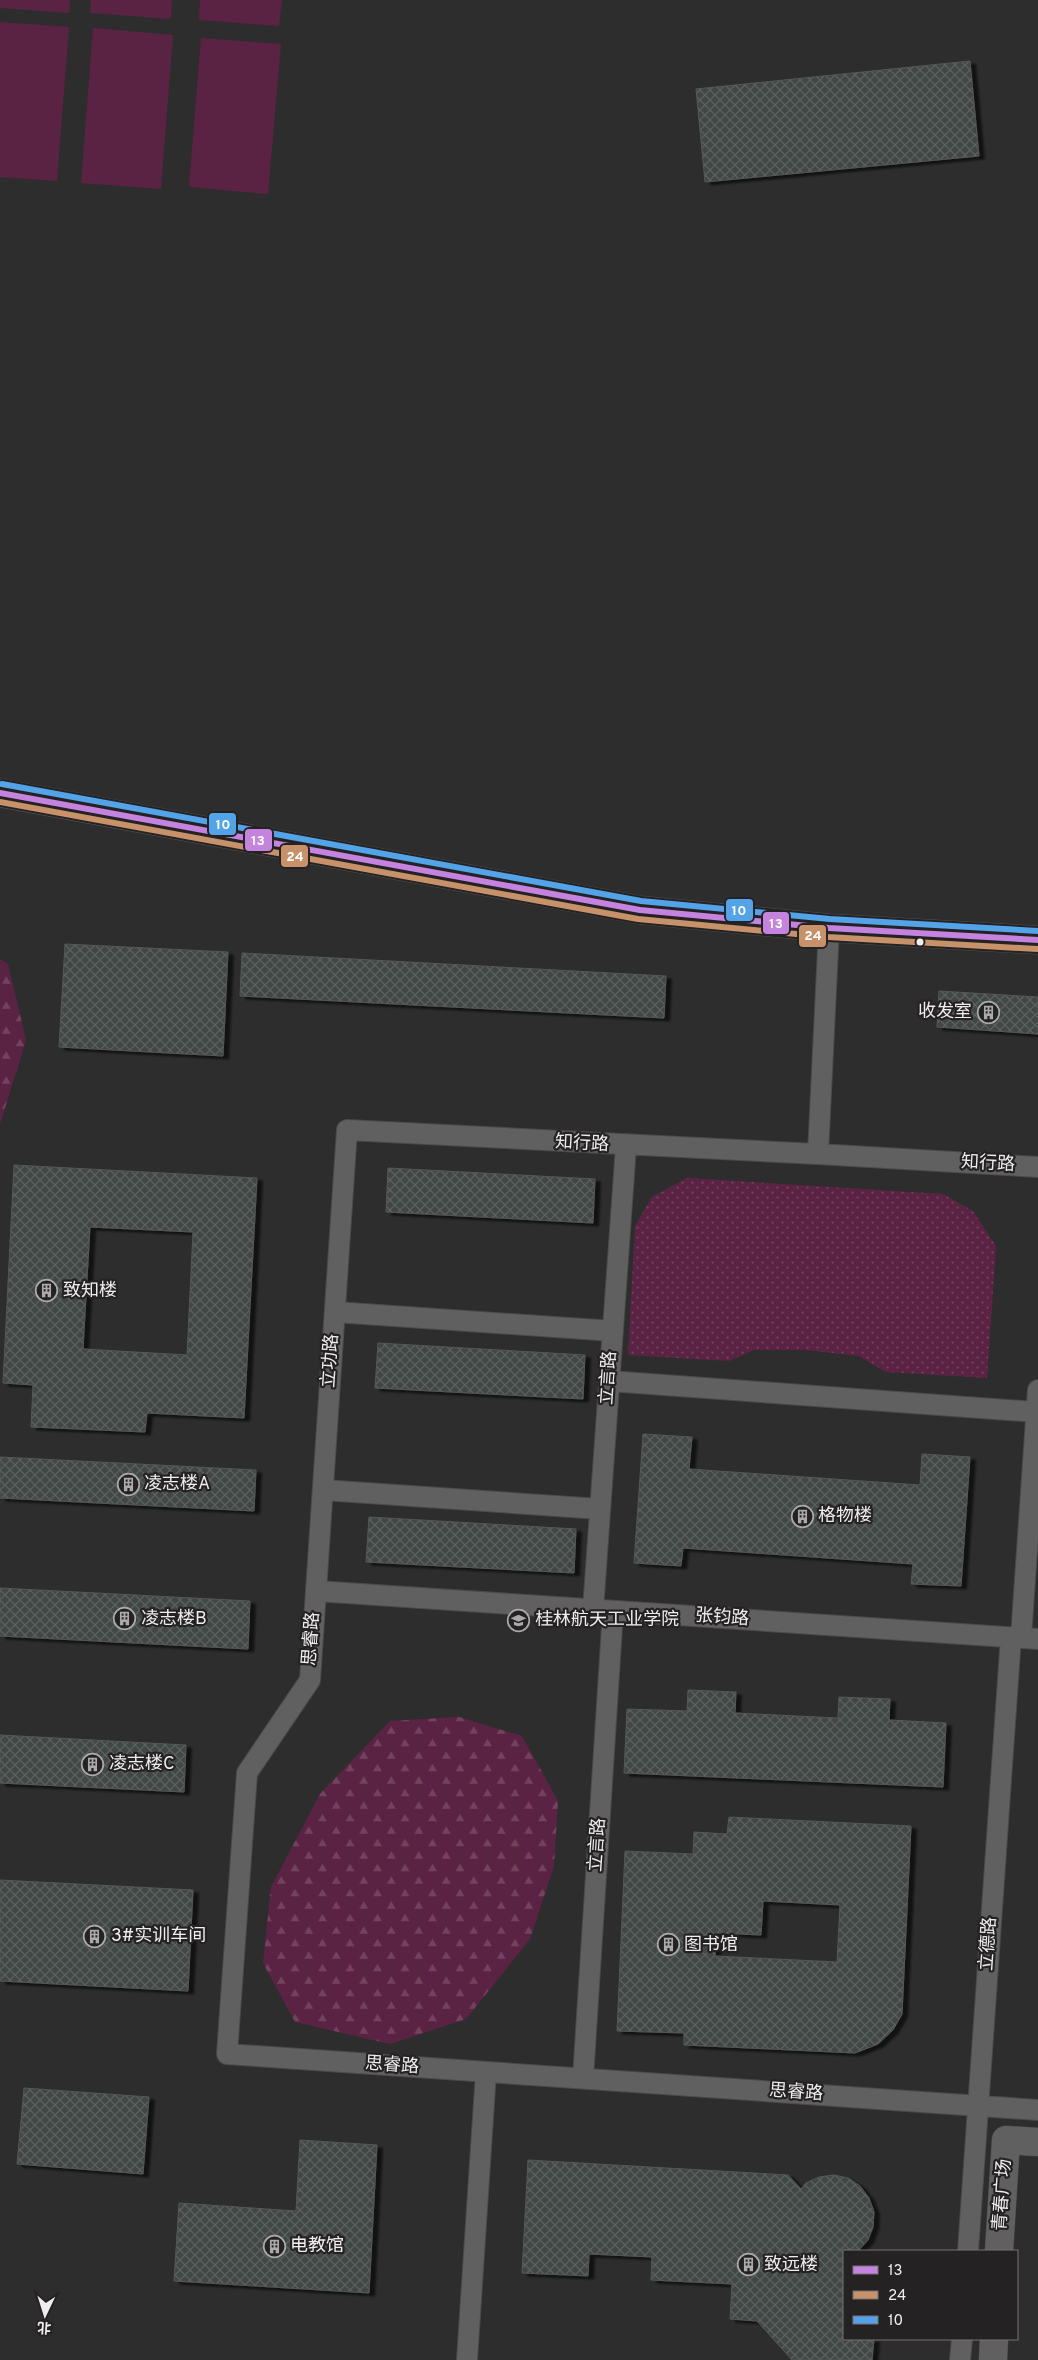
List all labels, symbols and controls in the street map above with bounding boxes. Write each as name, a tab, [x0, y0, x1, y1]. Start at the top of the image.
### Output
line badge: 10	[208, 812, 237, 836]
text: 10	[216, 817, 230, 834]
line badge: 13	[244, 828, 273, 852]
text: 13	[251, 833, 265, 850]
line badge: 24	[280, 844, 309, 868]
text: 24	[286, 849, 304, 866]
line badge: 10	[725, 898, 754, 922]
text: 10	[732, 903, 746, 920]
line badge: 13	[762, 911, 790, 935]
text: 13	[769, 916, 783, 933]
line badge: 24	[798, 924, 827, 948]
text: 24	[804, 928, 822, 945]
unlabelled marker	[915, 937, 925, 947]
building icon: 收发室	[976, 1000, 1000, 1024]
place label: 收发室	[918, 1001, 972, 1024]
street label: 知行路	[554, 1131, 610, 1157]
street label: 知行路	[960, 1151, 1016, 1177]
building icon: 致知楼	[35, 1279, 59, 1303]
place label: 致知楼	[63, 1280, 117, 1303]
street label: 立功路	[318, 1333, 344, 1389]
street label: 立言路	[596, 1350, 622, 1406]
building icon: 凌志楼A	[116, 1472, 140, 1496]
place label: 凌志楼A	[144, 1473, 210, 1496]
building icon: 格物楼	[790, 1504, 814, 1528]
place label: 格物楼	[818, 1505, 872, 1528]
street label: 张钧路	[694, 1605, 750, 1631]
building icon: 凌志楼B	[113, 1607, 137, 1631]
place label: 凌志楼B	[141, 1608, 207, 1631]
school or university icon: 桂林航天工业学院	[507, 1608, 531, 1632]
place label: 桂林航天工业学院	[535, 1609, 679, 1632]
street label: 思睿路	[299, 1611, 325, 1667]
building icon: 凌志楼C	[81, 1752, 105, 1776]
place label: 凌志楼C	[109, 1753, 175, 1776]
street label: 立言路	[585, 1817, 611, 1873]
street label: 立德路	[976, 1916, 1002, 1972]
building icon: 3#实训车间	[83, 1924, 107, 1948]
place label: 3#实训车间	[111, 1925, 206, 1948]
building icon: 图书馆	[656, 1933, 680, 1957]
place label: 图书馆	[684, 1934, 738, 1957]
street label: 思睿路	[364, 2053, 420, 2079]
street label: 思睿路	[768, 2080, 824, 2106]
street label: 青春广场	[989, 2158, 1017, 2232]
building icon: 电教馆	[262, 2234, 286, 2258]
place label: 电教馆	[290, 2235, 344, 2258]
legend	[843, 2250, 1018, 2340]
building icon: 致远楼	[736, 2253, 760, 2277]
place label: 致远楼	[764, 2254, 818, 2277]
text: 13	[888, 2262, 903, 2281]
text: 24	[888, 2287, 906, 2306]
north arrow	[20, 2290, 70, 2340]
text: 10	[888, 2312, 903, 2331]
text: 北	[37, 2318, 52, 2335]

